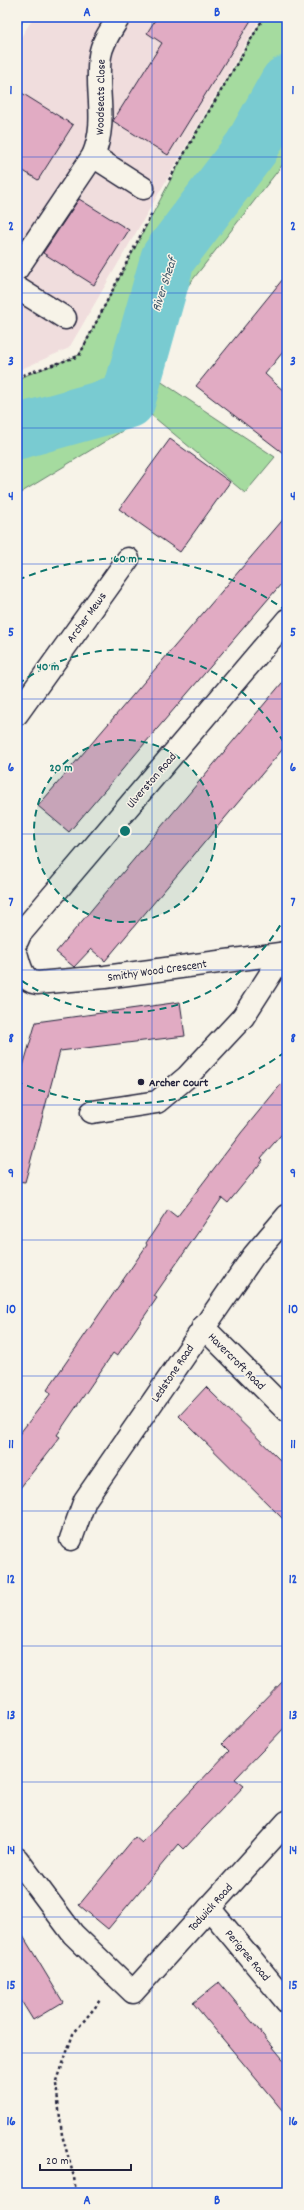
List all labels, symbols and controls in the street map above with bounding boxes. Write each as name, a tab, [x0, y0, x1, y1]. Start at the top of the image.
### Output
text: A	[83, 4, 91, 23]
text: B	[214, 4, 220, 23]
street label: Woodseats Close	[92, 59, 111, 135]
text: 1	[10, 82, 13, 101]
text: 1	[292, 82, 295, 101]
text: 2	[8, 218, 14, 237]
text: 2	[290, 218, 296, 237]
water label: River Sheaf	[148, 253, 184, 314]
text: 3	[8, 353, 14, 372]
text: 3	[290, 353, 296, 372]
text: 4	[8, 488, 14, 507]
text: 4	[290, 488, 296, 507]
text: 60 m	[113, 551, 137, 568]
street label: Archer Mews	[63, 589, 111, 647]
text: 5	[8, 624, 14, 643]
text: 5	[290, 624, 296, 643]
text: 40 m	[37, 659, 59, 676]
street label: Ulverston Road	[123, 749, 181, 813]
text: 6	[8, 759, 15, 778]
text: 6	[290, 759, 297, 778]
text: 20 m	[50, 760, 72, 777]
centre of rings	[118, 824, 132, 838]
text: 7	[9, 894, 14, 913]
text: 7	[291, 894, 296, 913]
street label: Smithy Wood Crescent	[107, 956, 208, 987]
text: 8	[8, 1030, 14, 1049]
text: 8	[290, 1030, 296, 1049]
place label: Archer Court	[149, 1075, 209, 1092]
marker: Archer Court	[136, 1077, 146, 1087]
text: 9	[8, 1165, 14, 1184]
text: 9	[290, 1165, 296, 1184]
text: 10	[6, 1301, 16, 1320]
text: 10	[288, 1301, 298, 1320]
street label: Havercroft Road	[203, 1330, 268, 1395]
street label: Ledstone Road	[148, 1341, 199, 1406]
text: 11	[8, 1436, 14, 1455]
text: 11	[290, 1436, 296, 1455]
text: 12	[7, 1571, 16, 1590]
text: 12	[289, 1571, 298, 1590]
text: 13	[7, 1707, 16, 1726]
text: 13	[289, 1707, 298, 1726]
text: 14	[7, 1842, 15, 1861]
text: 14	[289, 1842, 297, 1861]
street label: Todwick Road	[185, 1880, 237, 1936]
street label: Perigree Road	[220, 1926, 274, 1985]
text: 15	[7, 1977, 15, 1996]
text: 15	[289, 1977, 297, 1996]
text: 16	[6, 2113, 16, 2132]
text: 16	[288, 2113, 298, 2132]
scale bar	[40, 2146, 131, 2172]
text: 20 m	[46, 2153, 69, 2170]
text: A	[83, 2192, 91, 2210]
text: B	[214, 2192, 220, 2210]

